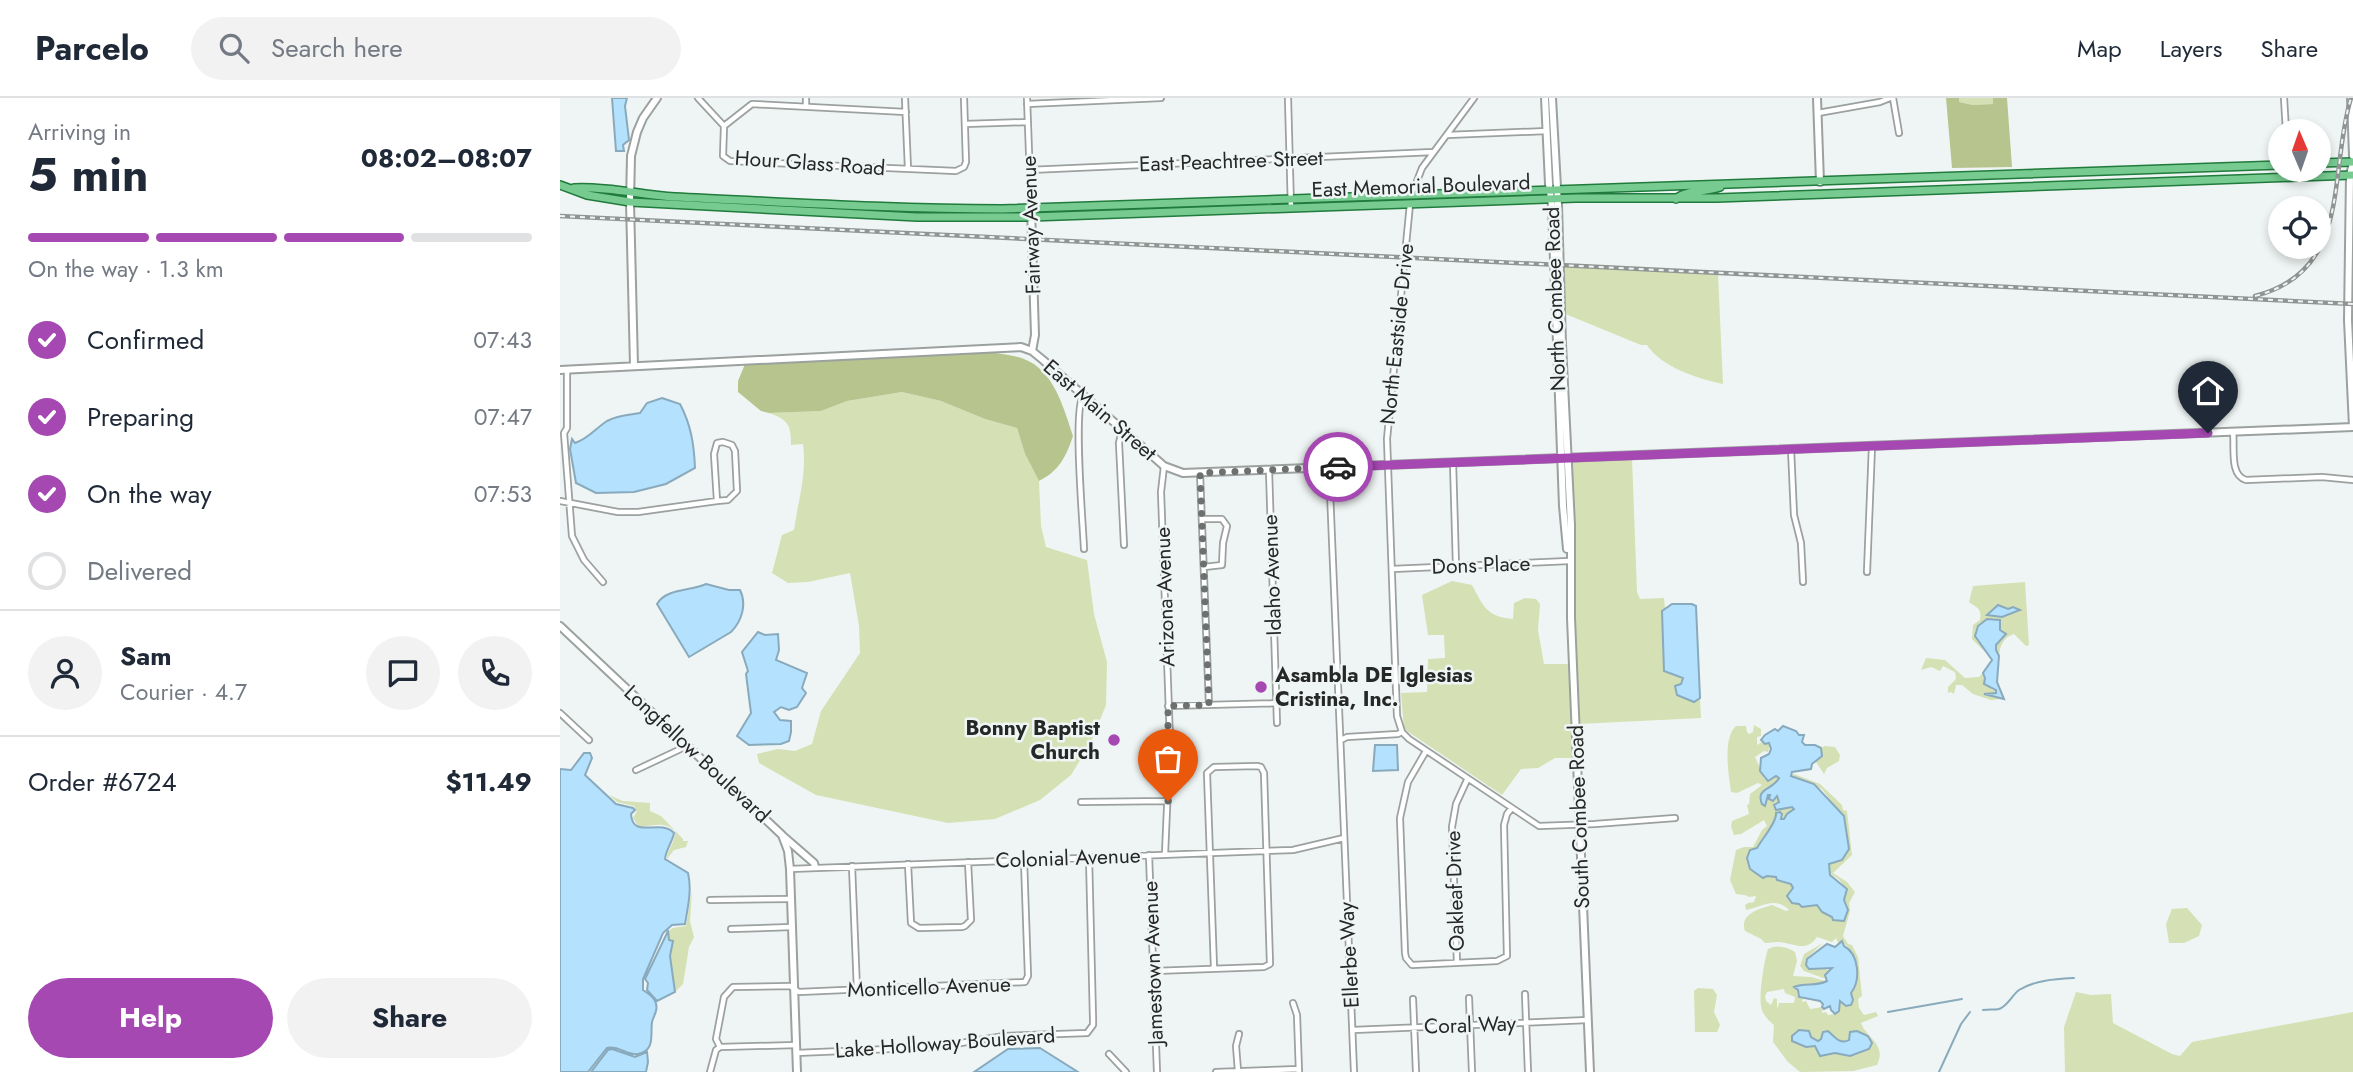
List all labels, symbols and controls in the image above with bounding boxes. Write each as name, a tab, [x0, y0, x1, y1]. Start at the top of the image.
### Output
search box	[191, 17, 681, 80]
text: Parcelo	[35, 25, 149, 72]
icon: search	[215, 29, 253, 67]
text: Search here	[271, 29, 403, 67]
text: Map	[2077, 31, 2122, 66]
text: Layers	[2160, 31, 2222, 66]
text: Share	[2260, 31, 2318, 66]
text: Arriving in	[28, 115, 131, 149]
north arrow	[2268, 119, 2331, 182]
map controls	[2268, 119, 2331, 259]
text: 08:02–08:07	[361, 139, 532, 177]
text: 5 min	[28, 142, 148, 208]
street label: Hour Glass Road	[734, 143, 886, 183]
street label: East Peachtree Street	[1138, 143, 1324, 179]
street label: Fairway Avenue	[1014, 155, 1048, 295]
street label: East Memorial Boulevard	[1311, 167, 1531, 205]
button: locate	[2268, 196, 2331, 259]
street label: North Combee Road	[1537, 206, 1573, 392]
street label: North Eastside Drive	[1373, 242, 1421, 426]
text: On the way · 1.3 km	[28, 252, 224, 286]
icon: check	[28, 321, 66, 359]
text: Confirmed	[87, 321, 204, 359]
text: 07:43	[473, 323, 532, 357]
street label: East Main Street	[1037, 352, 1163, 468]
pin	[2178, 361, 2238, 433]
icon: home	[2189, 372, 2227, 410]
icon: check	[28, 398, 66, 436]
text: Preparing	[87, 398, 194, 436]
text: 07:47	[474, 400, 532, 434]
courier	[1303, 432, 1373, 502]
icon: car	[1319, 448, 1357, 486]
icon: check	[28, 475, 66, 513]
text: On the way	[87, 475, 212, 513]
text: 07:53	[474, 477, 532, 511]
street label: Idaho Avenue	[1255, 514, 1289, 636]
street label: Arizona Avenue	[1148, 526, 1182, 668]
street label: Dons Place	[1431, 548, 1531, 582]
text: Delivered	[87, 552, 192, 590]
button: person	[28, 636, 102, 710]
button: chat	[366, 636, 440, 710]
button: phone	[458, 636, 532, 710]
text: Sam	[120, 637, 172, 675]
place label: Asambla DE Iglesias Cristina, Inc.	[1274, 660, 1473, 714]
text: Courier · 4.7	[120, 675, 247, 709]
street label: Longfellow Boulevard	[617, 678, 777, 830]
marker: Asambla DE Iglesias Cristina, Inc.	[1253, 679, 1269, 695]
place label: Bonny Baptist Church	[965, 713, 1100, 767]
street label: South Combee Road	[1561, 725, 1597, 909]
pin	[1138, 729, 1198, 801]
marker: Bonny Baptist Church	[1106, 732, 1122, 748]
icon: bag	[1149, 740, 1187, 778]
text: Order #6724	[28, 763, 177, 801]
text: $11.49	[445, 763, 532, 801]
street label: Oakleaf Drive	[1438, 830, 1472, 952]
street label: Colonial Avenue	[995, 840, 1141, 876]
street label: Jamestown Avenue	[1135, 880, 1171, 1048]
street label: Ellerbe Way	[1331, 900, 1367, 1009]
street label: Monticello Avenue	[847, 969, 1012, 1005]
button: Help	[28, 978, 273, 1058]
button: Share	[287, 978, 532, 1058]
street label: Coral Way	[1423, 1008, 1517, 1042]
street label: Lake Holloway Boulevard	[834, 1020, 1056, 1066]

